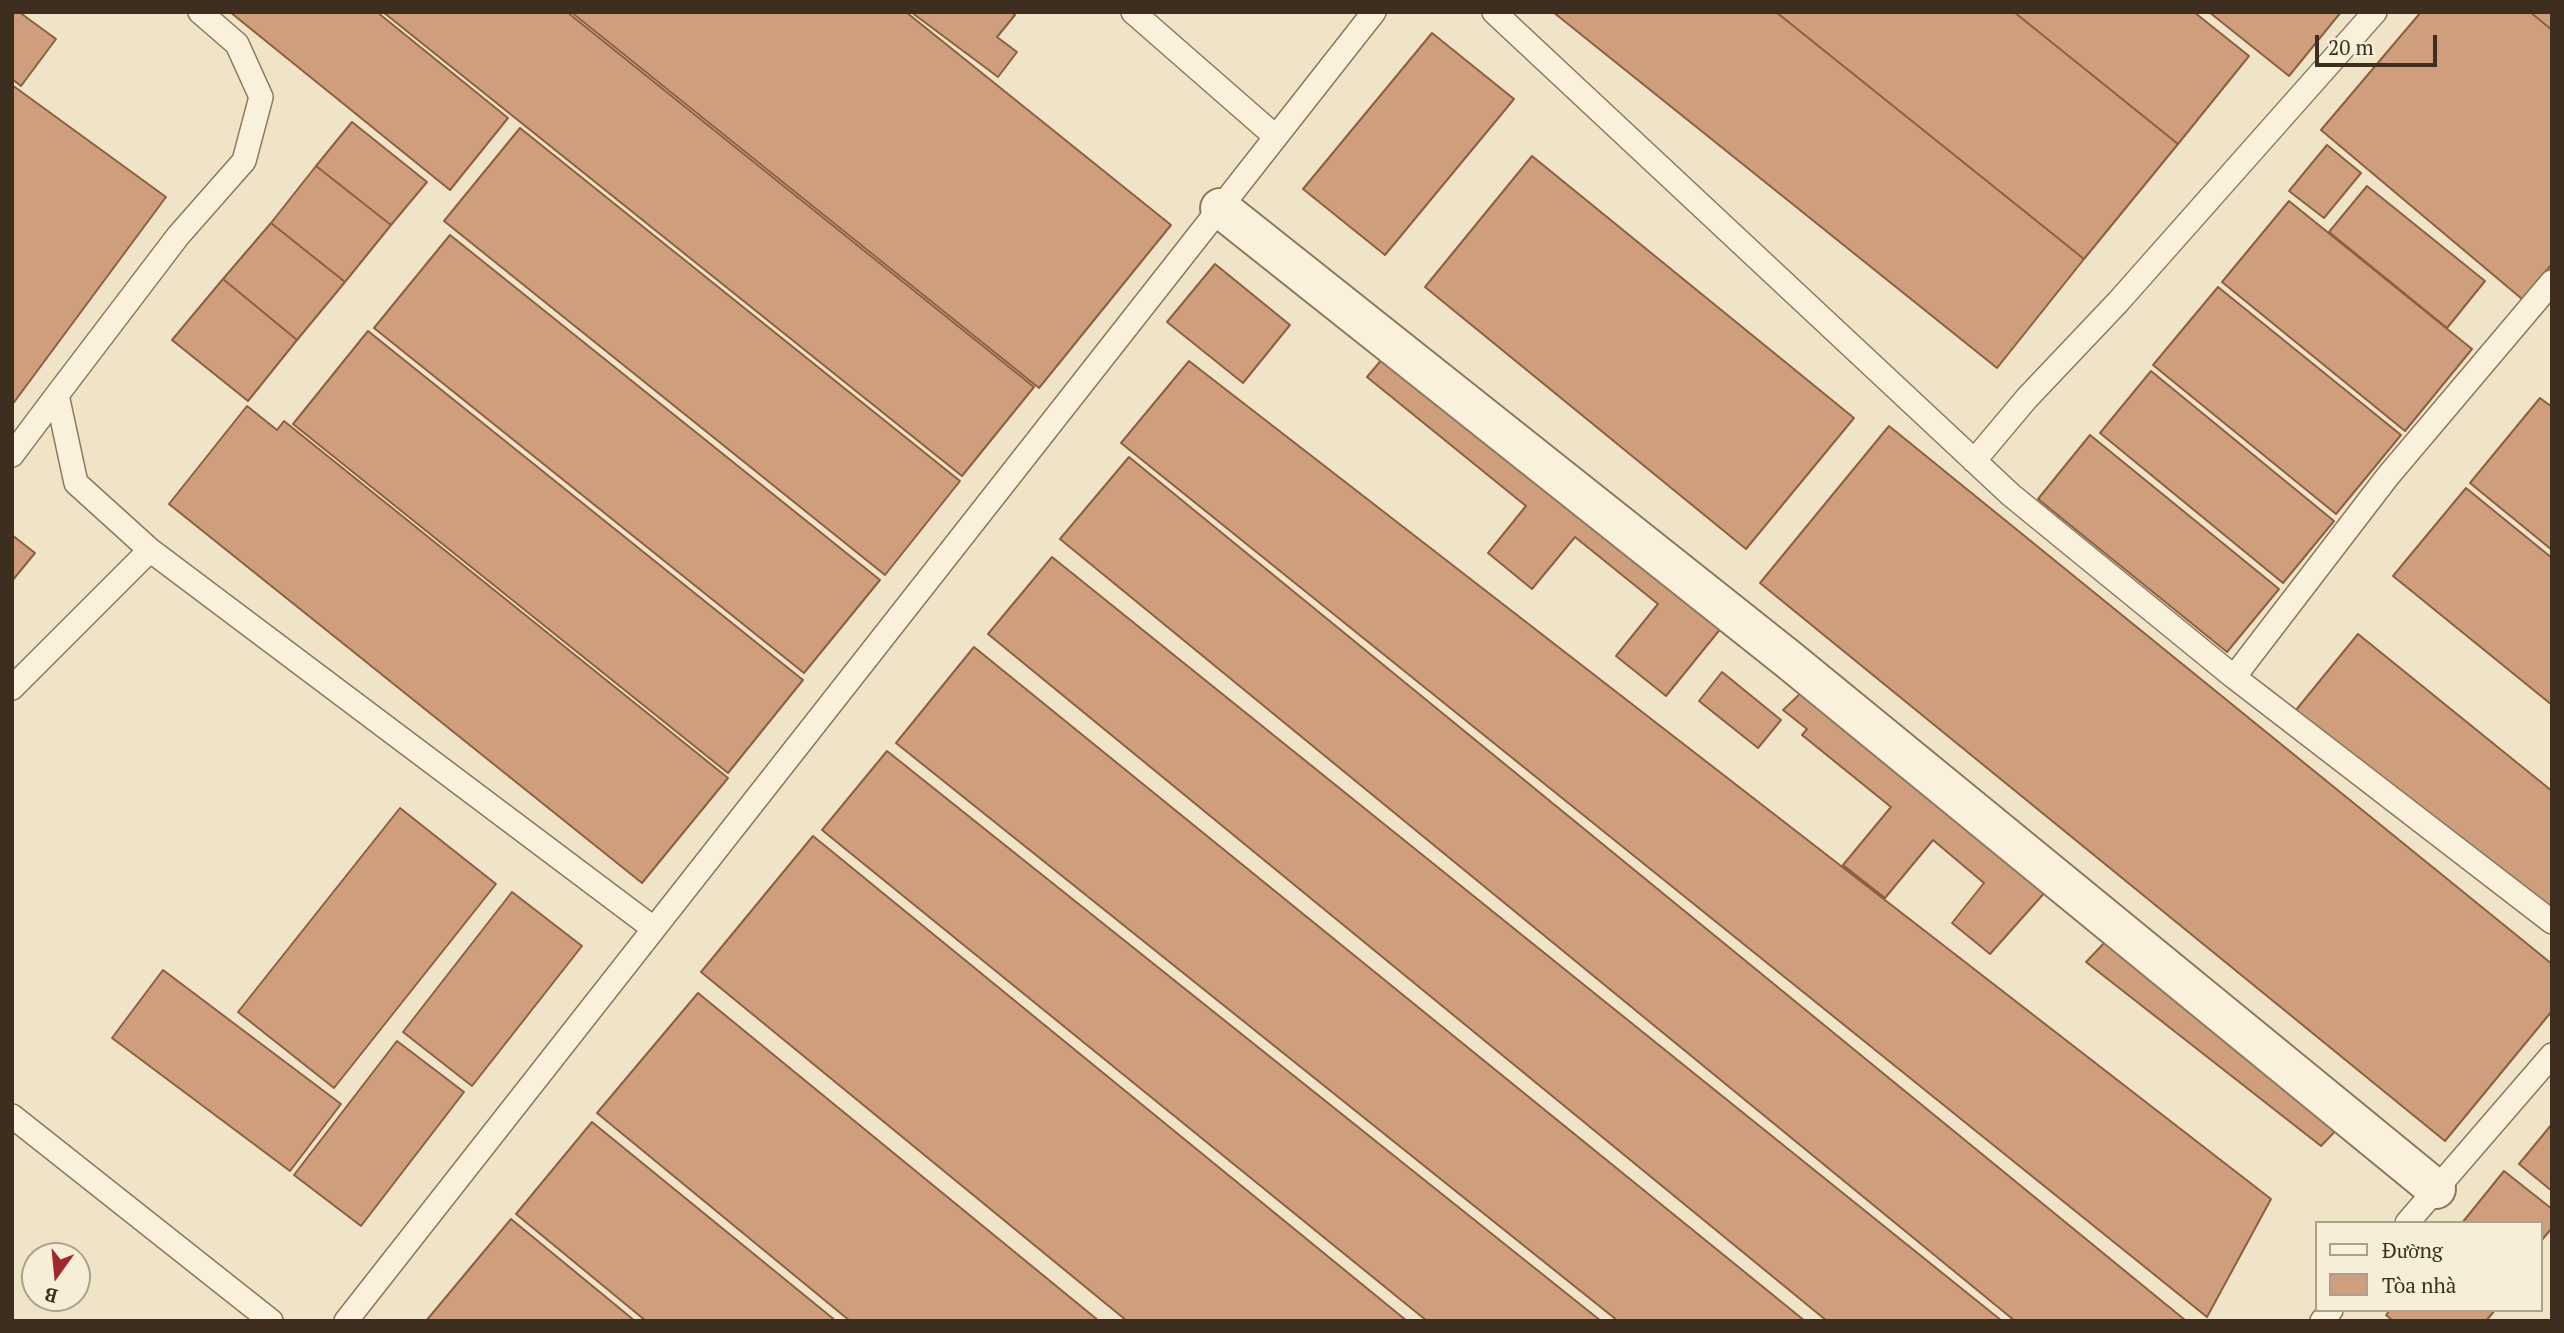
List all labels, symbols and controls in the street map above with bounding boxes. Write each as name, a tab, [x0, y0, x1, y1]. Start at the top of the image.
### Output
scale bar	[2319, 21, 2442, 65]
text: 20 m	[2328, 33, 2374, 61]
legend	[2316, 1221, 2543, 1312]
text: Đường	[2382, 1236, 2443, 1264]
north arrow	[21, 1242, 91, 1312]
text: Tòa nhà	[2382, 1271, 2456, 1299]
text: B	[42, 1282, 60, 1310]

